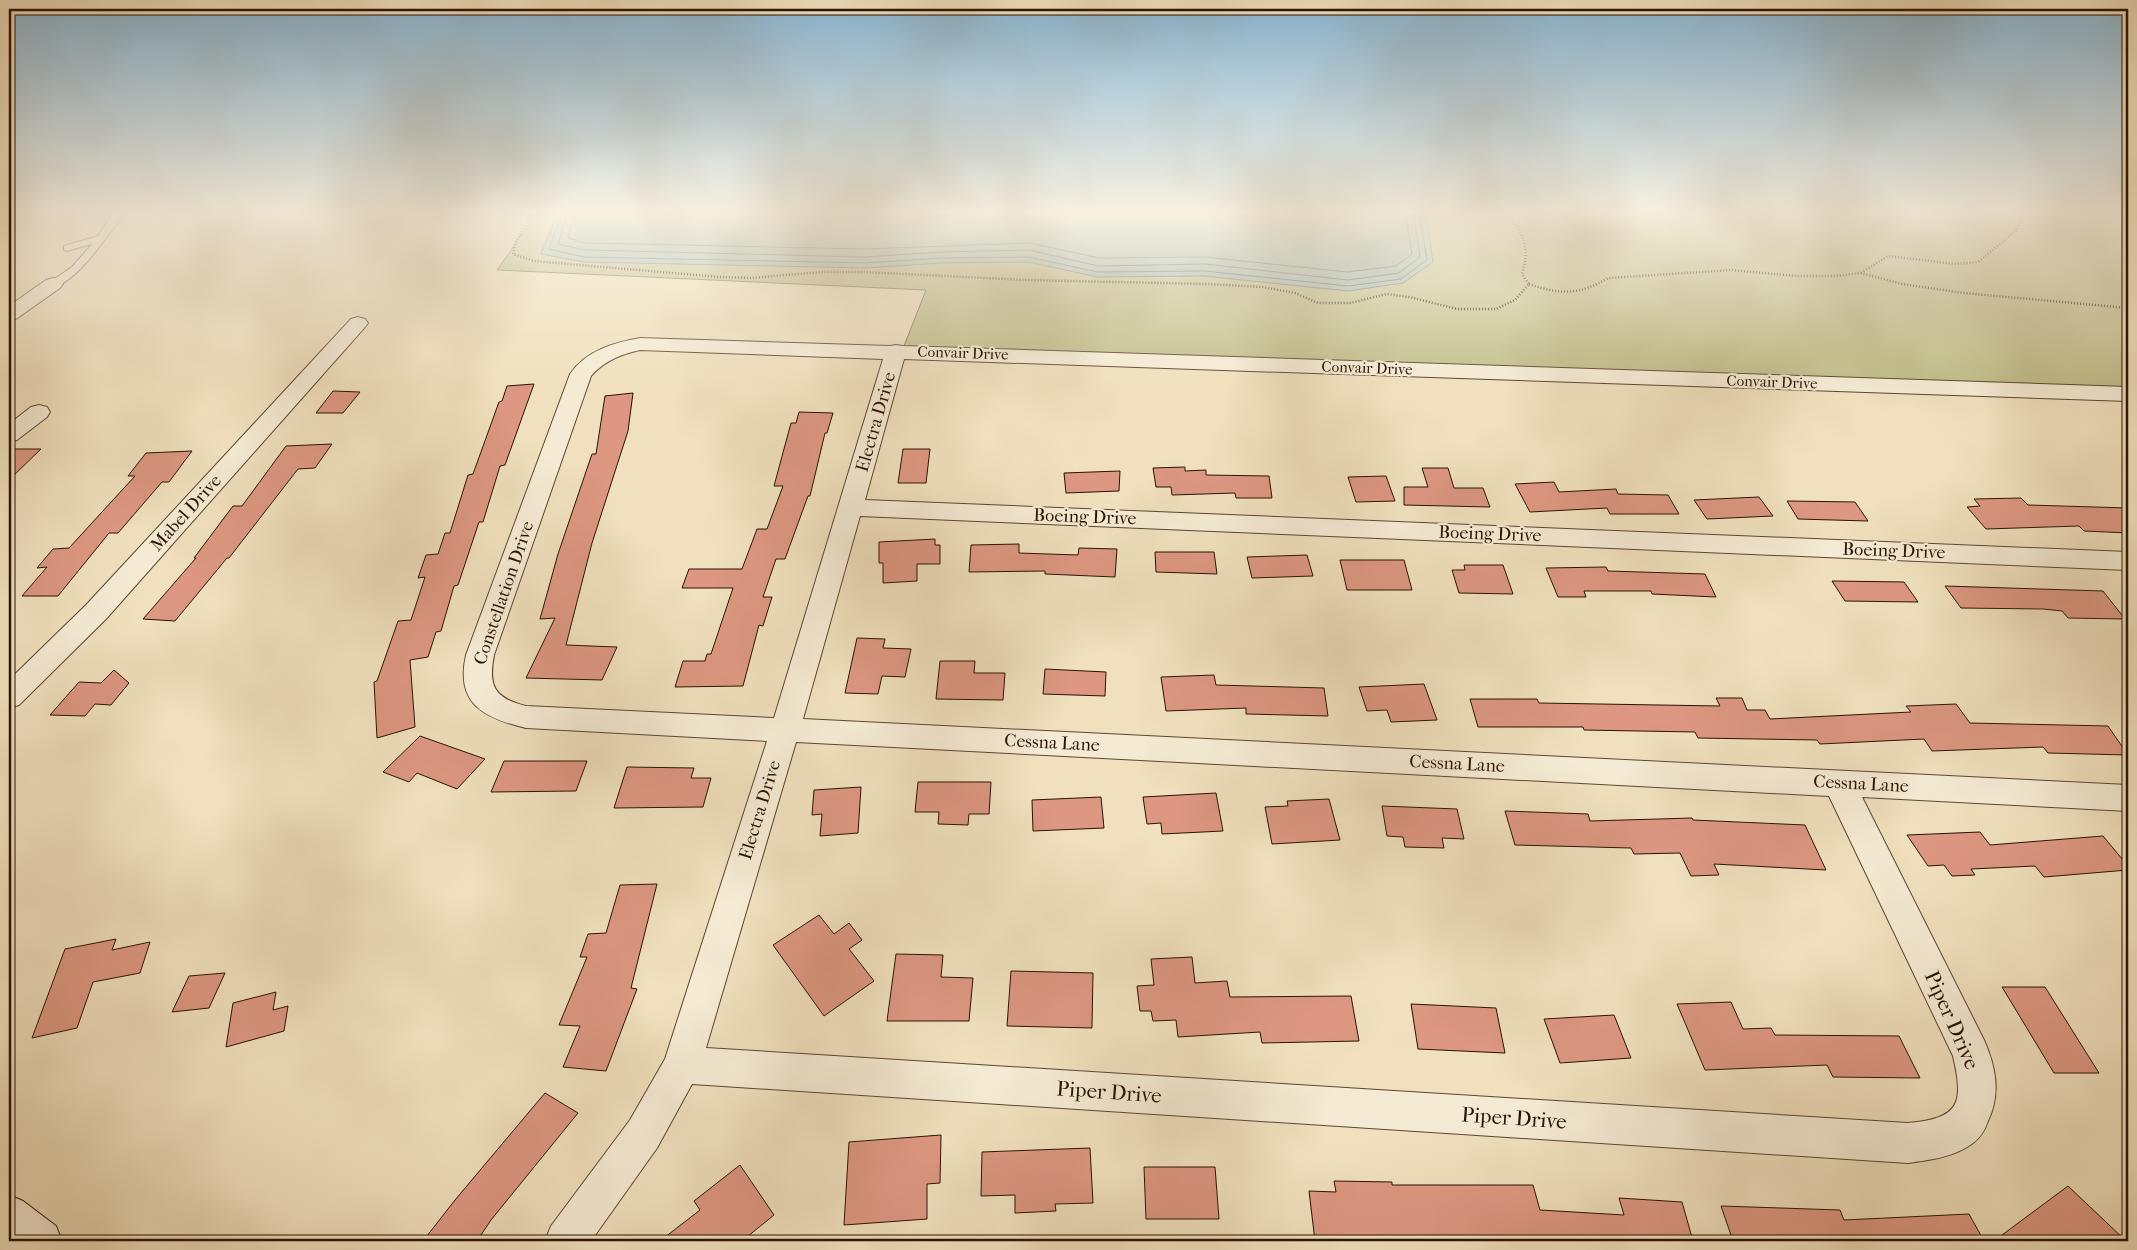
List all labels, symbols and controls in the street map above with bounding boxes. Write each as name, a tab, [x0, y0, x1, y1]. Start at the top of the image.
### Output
street label: Convair Drive	[917, 342, 1009, 364]
street label: Convair Drive	[1321, 357, 1413, 379]
street label: Electra Drive	[852, 370, 900, 474]
street label: Convair Drive	[1726, 371, 1818, 393]
street label: Mabel Drive	[146, 470, 226, 556]
street label: Boeing Drive	[1033, 505, 1137, 529]
street label: Constellation Drive	[470, 518, 538, 668]
street label: Boeing Drive	[1438, 522, 1542, 546]
street label: Boeing Drive	[1842, 539, 1946, 563]
street label: Cessna Lane	[1004, 730, 1100, 756]
street label: Cessna Lane	[1409, 751, 1505, 777]
street label: Electra Drive	[735, 758, 785, 862]
street label: Cessna Lane	[1813, 771, 1909, 797]
street label: Piper Drive	[1920, 967, 1984, 1073]
street label: Piper Drive	[1056, 1076, 1162, 1108]
street label: Piper Drive	[1461, 1102, 1567, 1134]

